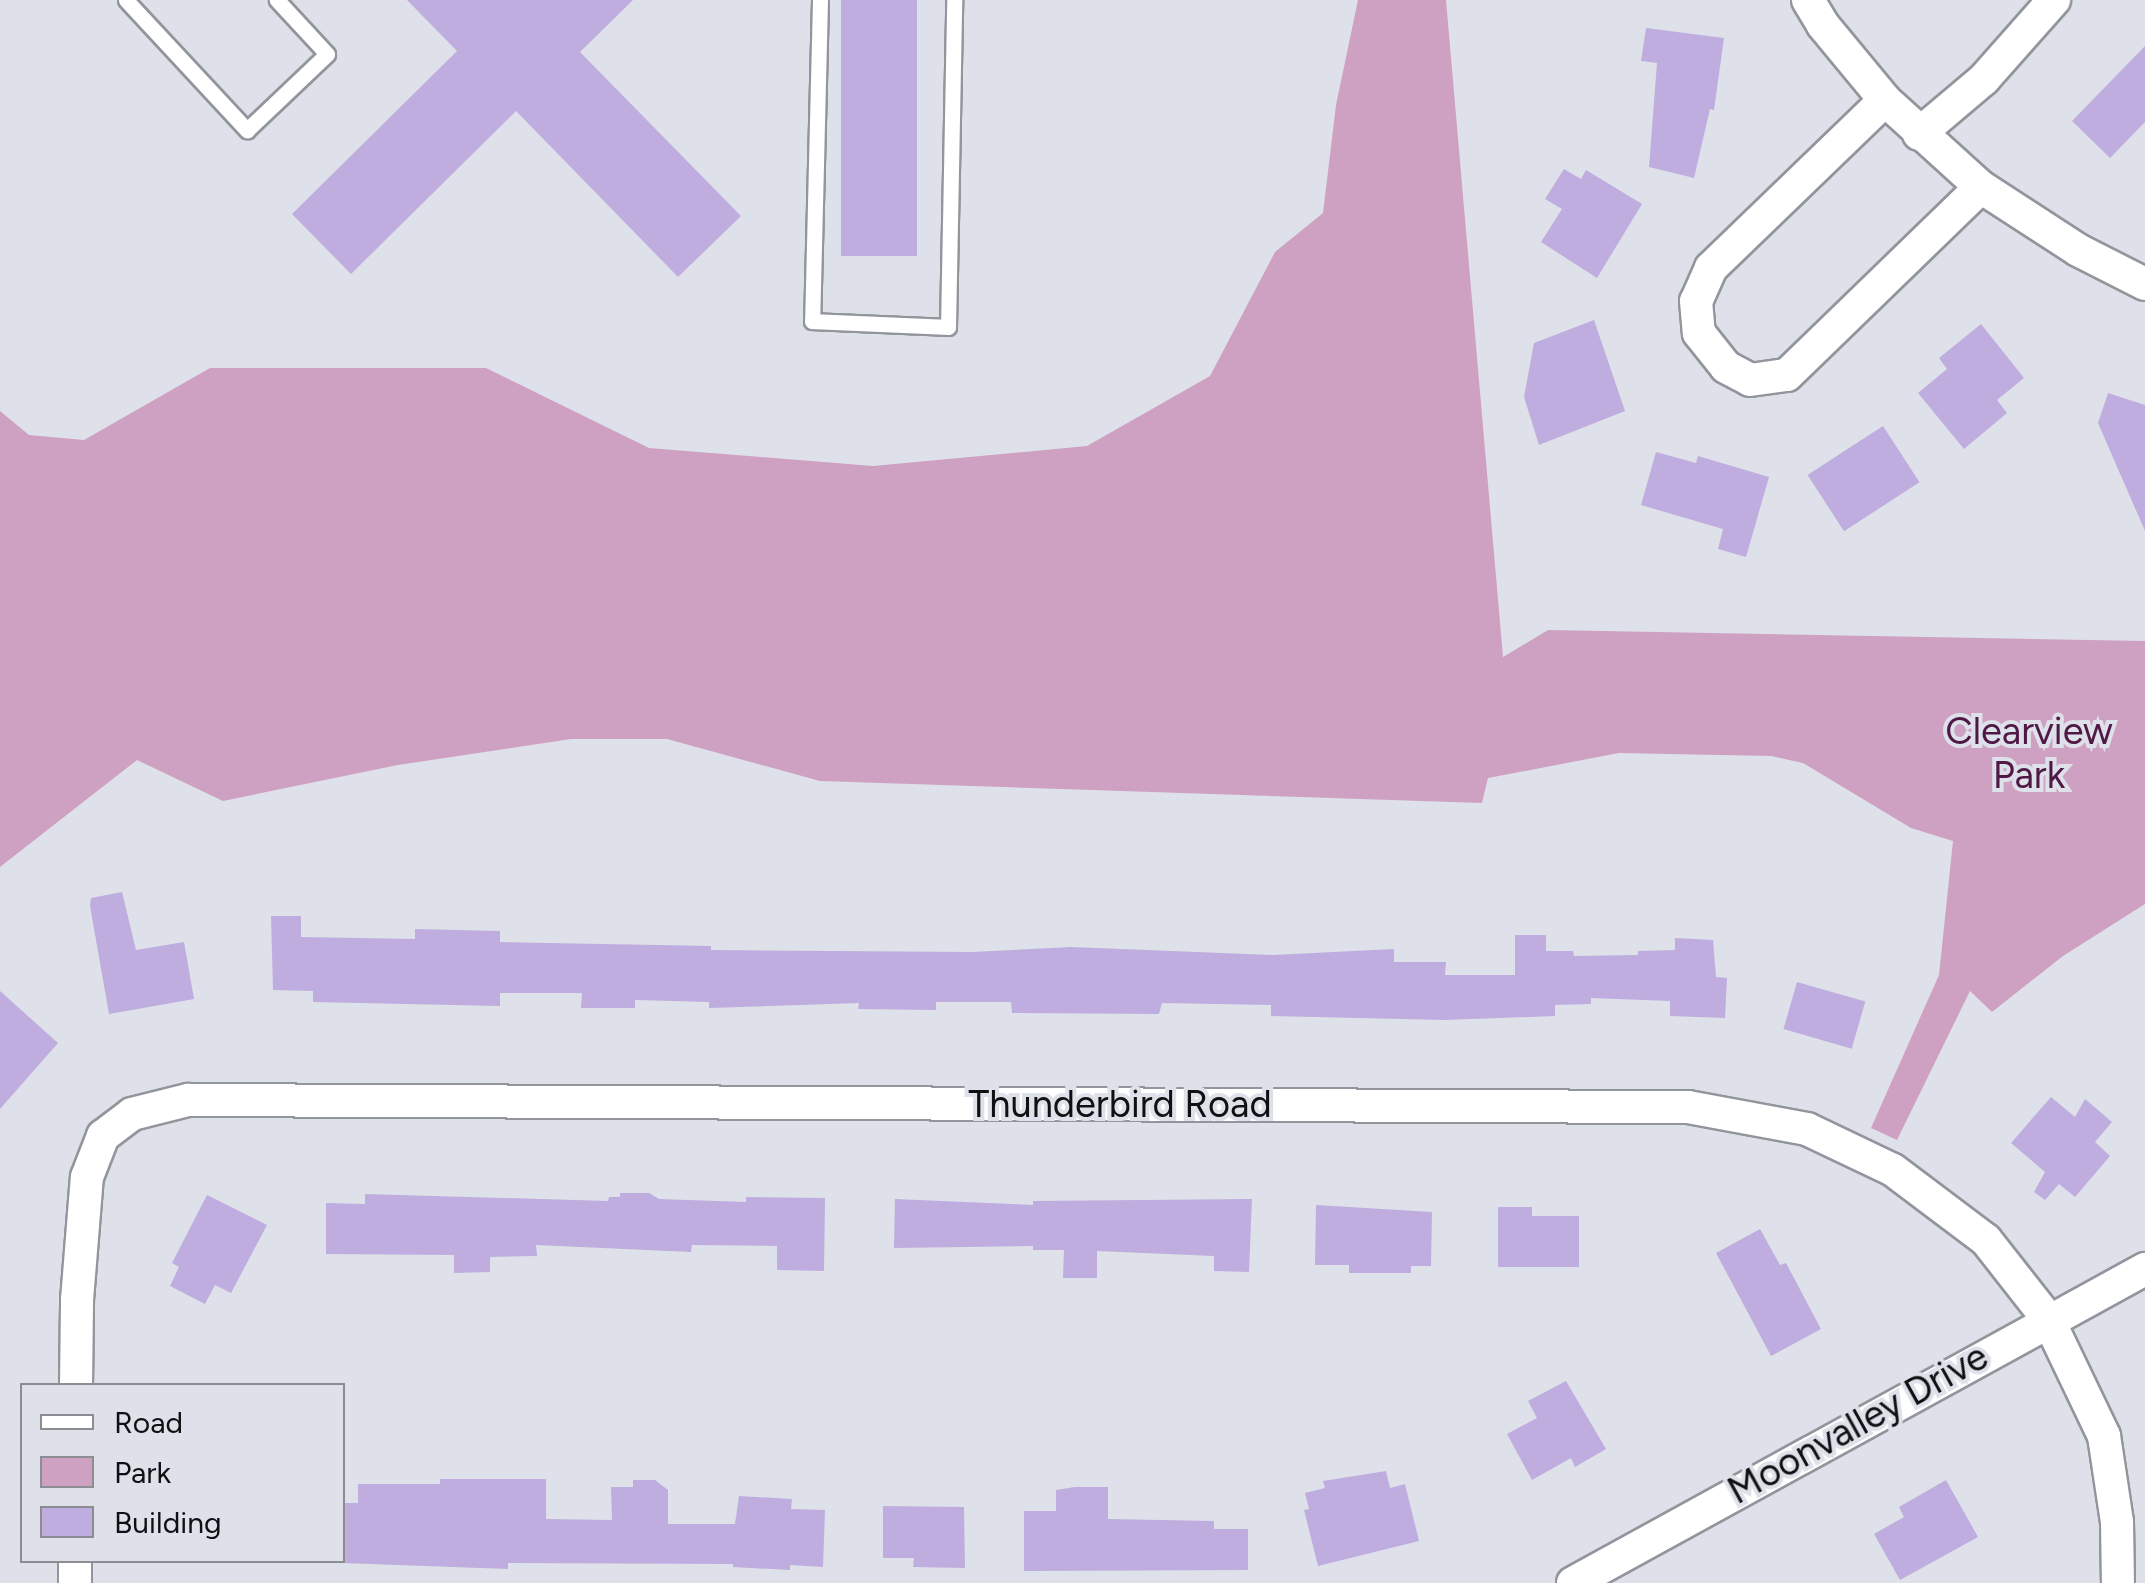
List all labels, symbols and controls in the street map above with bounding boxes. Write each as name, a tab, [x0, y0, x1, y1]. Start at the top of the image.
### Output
park label: Clearview Park	[1945, 709, 2113, 798]
street label: Thunderbird Road	[968, 1082, 1272, 1128]
street label: Moonvalley Drive	[1720, 1334, 1996, 1514]
legend	[20, 1383, 345, 1563]
text: Road	[114, 1404, 183, 1441]
text: Park	[114, 1454, 171, 1491]
text: Building	[114, 1504, 222, 1541]

